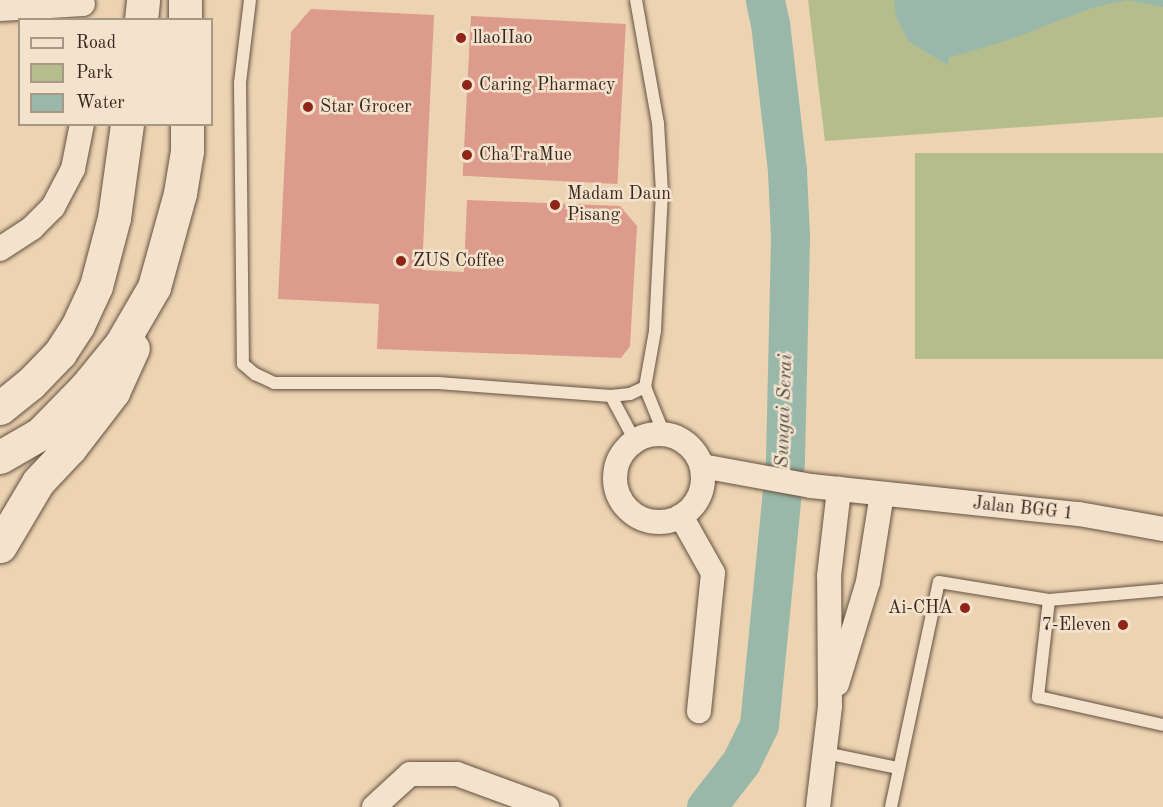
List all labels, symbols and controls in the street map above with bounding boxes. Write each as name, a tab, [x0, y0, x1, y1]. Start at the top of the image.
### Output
legend	[18, 18, 213, 126]
place label: llaoIIao	[473, 27, 533, 49]
marker: llaoIIao	[454, 31, 468, 45]
text: Road	[76, 34, 116, 52]
text: Park	[76, 64, 113, 82]
place label: Caring Pharmacy	[479, 74, 616, 96]
marker: Caring Pharmacy	[460, 78, 474, 92]
text: Water	[76, 94, 125, 112]
place label: Star Grocer	[320, 96, 412, 118]
marker: Star Grocer	[301, 100, 315, 114]
place label: ChaTraMue	[479, 144, 572, 166]
marker: ChaTraMue	[460, 148, 474, 162]
place label: Madam Daun Pisang	[567, 184, 671, 226]
marker: Madam Daun Pisang	[548, 198, 562, 212]
place label: ZUS Coffee	[413, 250, 504, 272]
marker: ZUS Coffee	[394, 254, 408, 268]
water label: Sungai Serai	[771, 353, 799, 469]
street label: Jalan BGG 1	[972, 493, 1074, 525]
place label: Ai-CHA	[888, 597, 953, 619]
marker: Ai-CHA	[958, 601, 972, 615]
place label: 7-Eleven	[1042, 614, 1111, 636]
marker: 7-Eleven	[1116, 618, 1130, 632]

